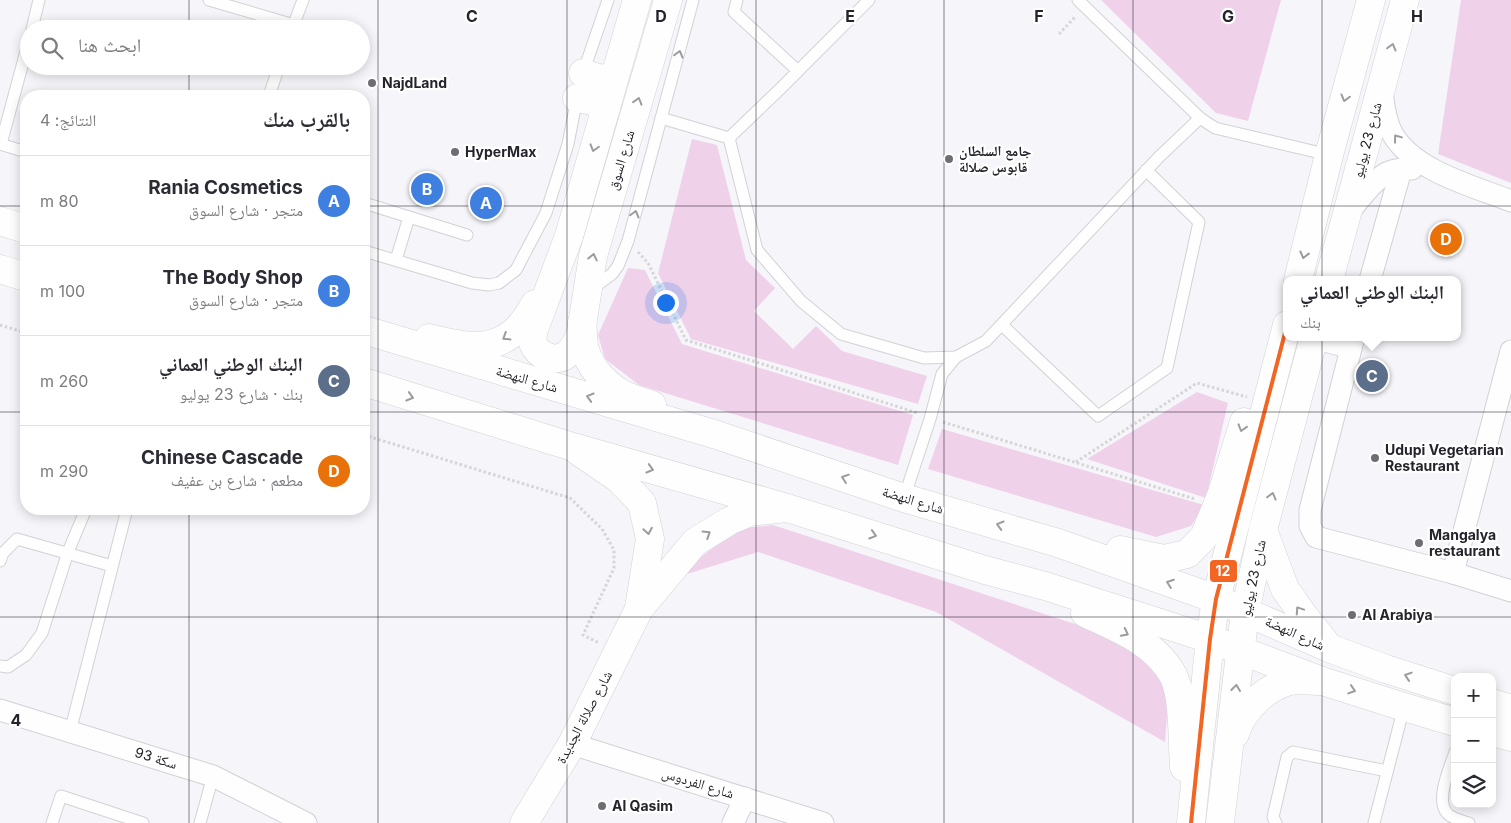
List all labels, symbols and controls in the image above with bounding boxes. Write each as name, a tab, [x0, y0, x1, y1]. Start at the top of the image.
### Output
text: C	[466, 6, 478, 26]
text: D	[655, 6, 667, 26]
text: E	[845, 6, 855, 26]
text: F	[1034, 6, 1044, 26]
text: G	[1222, 6, 1234, 26]
text: H	[1411, 6, 1423, 26]
search box	[20, 20, 370, 75]
icon: search	[38, 34, 66, 62]
text: ابحث هنا	[78, 34, 141, 57]
one-way arrow	[1387, 43, 1397, 51]
one-way arrow	[673, 50, 683, 58]
place label: NajdLand	[382, 74, 447, 91]
marker: NajdLand	[366, 77, 378, 89]
one-way arrow	[1340, 93, 1350, 101]
one-way arrow	[633, 97, 643, 106]
street label: شارع 23 يوليو	[1348, 100, 1387, 180]
text: بالقرب منك	[263, 107, 350, 132]
text: النتائج: 4	[40, 110, 96, 130]
street label: شارع السوق	[603, 128, 640, 192]
one-way arrow	[1394, 135, 1402, 144]
place label: جامع السلطان قابوس صلالة	[959, 142, 1031, 176]
place label: HyperMax	[465, 143, 536, 160]
one-way arrow	[590, 143, 600, 151]
marker: HyperMax	[449, 146, 461, 158]
marker: جامع السلطان قابوس صلالة	[943, 153, 955, 165]
pin: B	[411, 170, 443, 208]
text: Rania Cosmetics	[148, 176, 303, 199]
pin: A	[470, 184, 502, 222]
text: 80 m	[40, 191, 79, 211]
text: A	[328, 191, 340, 211]
text: متجر · شارع السوق	[189, 200, 303, 220]
one-way arrow	[630, 211, 640, 219]
pin: D	[1430, 220, 1462, 258]
one-way arrow	[1300, 251, 1310, 259]
one-way arrow	[587, 252, 598, 261]
text: The Body Shop	[162, 266, 303, 289]
popup	[1283, 276, 1461, 341]
text: 100 m	[40, 281, 85, 301]
text: B	[329, 281, 339, 301]
text: البنك الوطني العماني	[1300, 281, 1444, 304]
text: متجر · شارع السوق	[189, 290, 303, 310]
your location	[653, 290, 679, 316]
text: بنك	[1300, 312, 1321, 332]
one-way arrow	[502, 331, 511, 341]
text: البنك الوطني العماني	[159, 353, 303, 376]
pin: C	[1356, 357, 1388, 395]
street label: شارع النهضة	[494, 362, 560, 397]
text: 260 m	[40, 371, 88, 391]
text: C	[328, 371, 340, 391]
text: بنك · شارع 23 يوليو	[180, 384, 303, 404]
one-way arrow	[406, 391, 414, 401]
one-way arrow	[585, 392, 594, 403]
one-way arrow	[1238, 424, 1248, 432]
place label: Udupi Vegetarian Restaurant	[1385, 441, 1504, 474]
text: Chinese Cascade	[141, 446, 303, 469]
marker: Udupi Vegetarian Restaurant	[1369, 452, 1381, 464]
text: 290 m	[40, 461, 88, 481]
text: D	[328, 461, 340, 481]
one-way arrow	[645, 463, 654, 474]
text: مطعم · شارع بن عفيف	[171, 470, 303, 490]
one-way arrow	[841, 474, 849, 484]
street label: شارع النهضة	[880, 482, 946, 519]
one-way arrow	[1266, 492, 1277, 501]
one-way arrow	[996, 520, 1004, 531]
place label: Mangalya restaurant	[1429, 526, 1500, 559]
one-way arrow	[642, 527, 653, 536]
one-way arrow	[868, 529, 876, 539]
one-way arrow	[701, 531, 710, 541]
marker: Mangalya restaurant	[1413, 537, 1425, 549]
street label: شارع 23 يوليو	[1236, 538, 1271, 618]
line badge: 12	[1209, 559, 1238, 583]
text: 12	[1216, 562, 1231, 579]
one-way arrow	[1167, 579, 1175, 589]
one-way arrow	[1296, 606, 1306, 615]
place label: Al Arabiya	[1362, 606, 1433, 623]
marker: Al Arabiya	[1346, 609, 1358, 621]
street label: شارع النهضة	[1262, 612, 1328, 655]
one-way arrow	[1120, 627, 1129, 637]
street label: شارع صلالة الجديدة	[552, 667, 617, 767]
one-way arrow	[1405, 672, 1413, 682]
map controls	[1451, 673, 1496, 808]
button: +	[1451, 673, 1496, 718]
one-way arrow	[1230, 683, 1241, 691]
one-way arrow	[1347, 685, 1356, 695]
text: 4	[11, 710, 22, 730]
button: −	[1451, 718, 1496, 763]
street label: سكة 93	[133, 743, 179, 772]
button: layers	[1451, 763, 1496, 808]
street label: شارع الفردوس	[659, 764, 736, 803]
place label: Al Qasim	[612, 797, 673, 814]
marker: Al Qasim	[596, 800, 608, 812]

